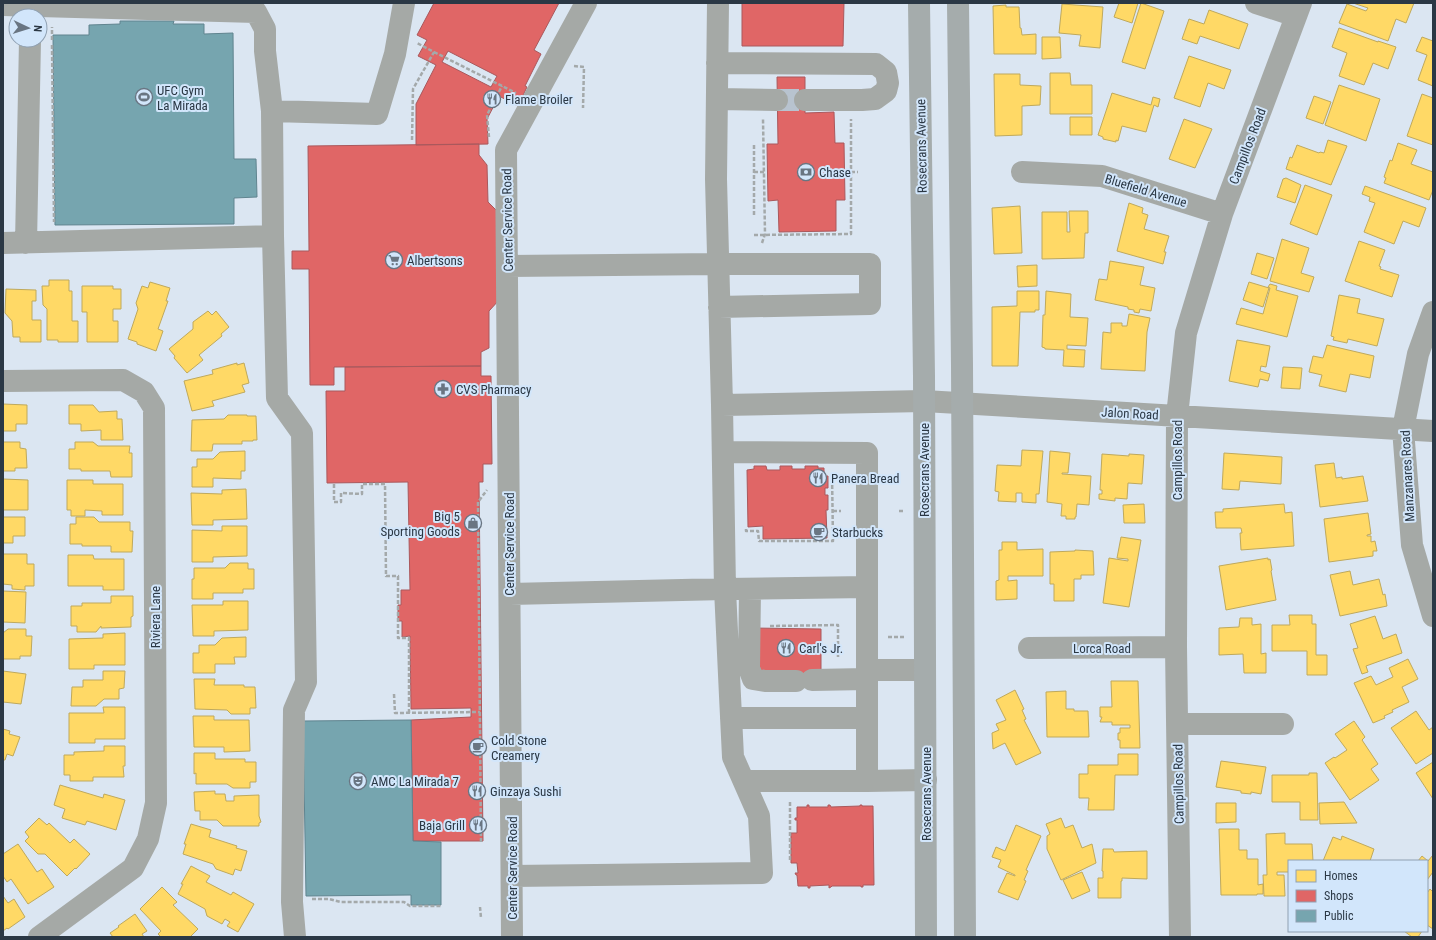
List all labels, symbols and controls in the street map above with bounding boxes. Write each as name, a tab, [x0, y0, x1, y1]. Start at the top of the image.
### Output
north arrow	[8, 8, 48, 48]
text: N	[31, 25, 44, 33]
place label: UFC Gym La Mirada	[157, 83, 208, 113]
sports icon: UFC Gym La Mirada	[134, 87, 154, 107]
restaurant icon: Flame Broiler	[482, 89, 502, 109]
place label: Flame Broiler	[505, 92, 573, 107]
street label: Rosecrans Avenue	[913, 99, 930, 193]
street label: Campillos Road	[1226, 106, 1269, 186]
bank icon: Chase	[796, 162, 816, 182]
place label: Chase	[819, 165, 851, 180]
street label: Center Service Road	[499, 168, 516, 272]
street label: Bluefield Avenue	[1103, 171, 1189, 210]
supermarket icon: Albertsons	[384, 250, 404, 270]
place label: Albertsons	[407, 253, 463, 268]
pharmacy icon: CVS Pharmacy	[433, 379, 453, 399]
place label: CVS Pharmacy	[456, 382, 532, 397]
street label: Jalon Road	[1101, 405, 1159, 422]
street label: Campillos Road	[1170, 420, 1185, 500]
street label: Rosecrans Avenue	[917, 423, 932, 517]
street label: Manzanares Road	[1398, 430, 1417, 522]
restaurant icon: Panera Bread	[808, 468, 828, 488]
place label: Panera Bread	[831, 471, 899, 486]
street label: Center Service Road	[502, 492, 517, 596]
place label: Big 5 Sporting Goods	[380, 509, 460, 539]
shop icon: Big 5 Sporting Goods	[463, 513, 483, 533]
cafe icon: Starbucks	[809, 522, 829, 542]
place label: Starbucks	[832, 525, 883, 540]
street label: Riviera Lane	[148, 586, 163, 648]
restaurant icon: Carl's Jr.	[776, 638, 796, 658]
place label: Carl's Jr.	[799, 641, 843, 656]
street label: Lorca Road	[1073, 641, 1131, 656]
place label: Cold Stone Creamery	[491, 733, 547, 763]
cafe icon: Cold Stone Creamery	[468, 737, 488, 757]
street label: Campillos Road	[1170, 744, 1187, 824]
street label: Rosecrans Avenue	[919, 747, 934, 841]
theatre icon: AMC La Mirada 7	[348, 771, 368, 791]
place label: AMC La Mirada 7	[371, 774, 459, 789]
restaurant icon: Ginzaya Sushi	[467, 781, 487, 801]
place label: Ginzaya Sushi	[490, 784, 562, 799]
restaurant icon: Baja Grill	[468, 815, 488, 835]
street label: Center Service Road	[505, 816, 520, 920]
place label: Baja Grill	[419, 818, 465, 833]
legend	[1288, 860, 1428, 932]
text: Homes	[1324, 869, 1358, 883]
text: Shops	[1324, 889, 1353, 903]
text: Public	[1324, 909, 1354, 923]

